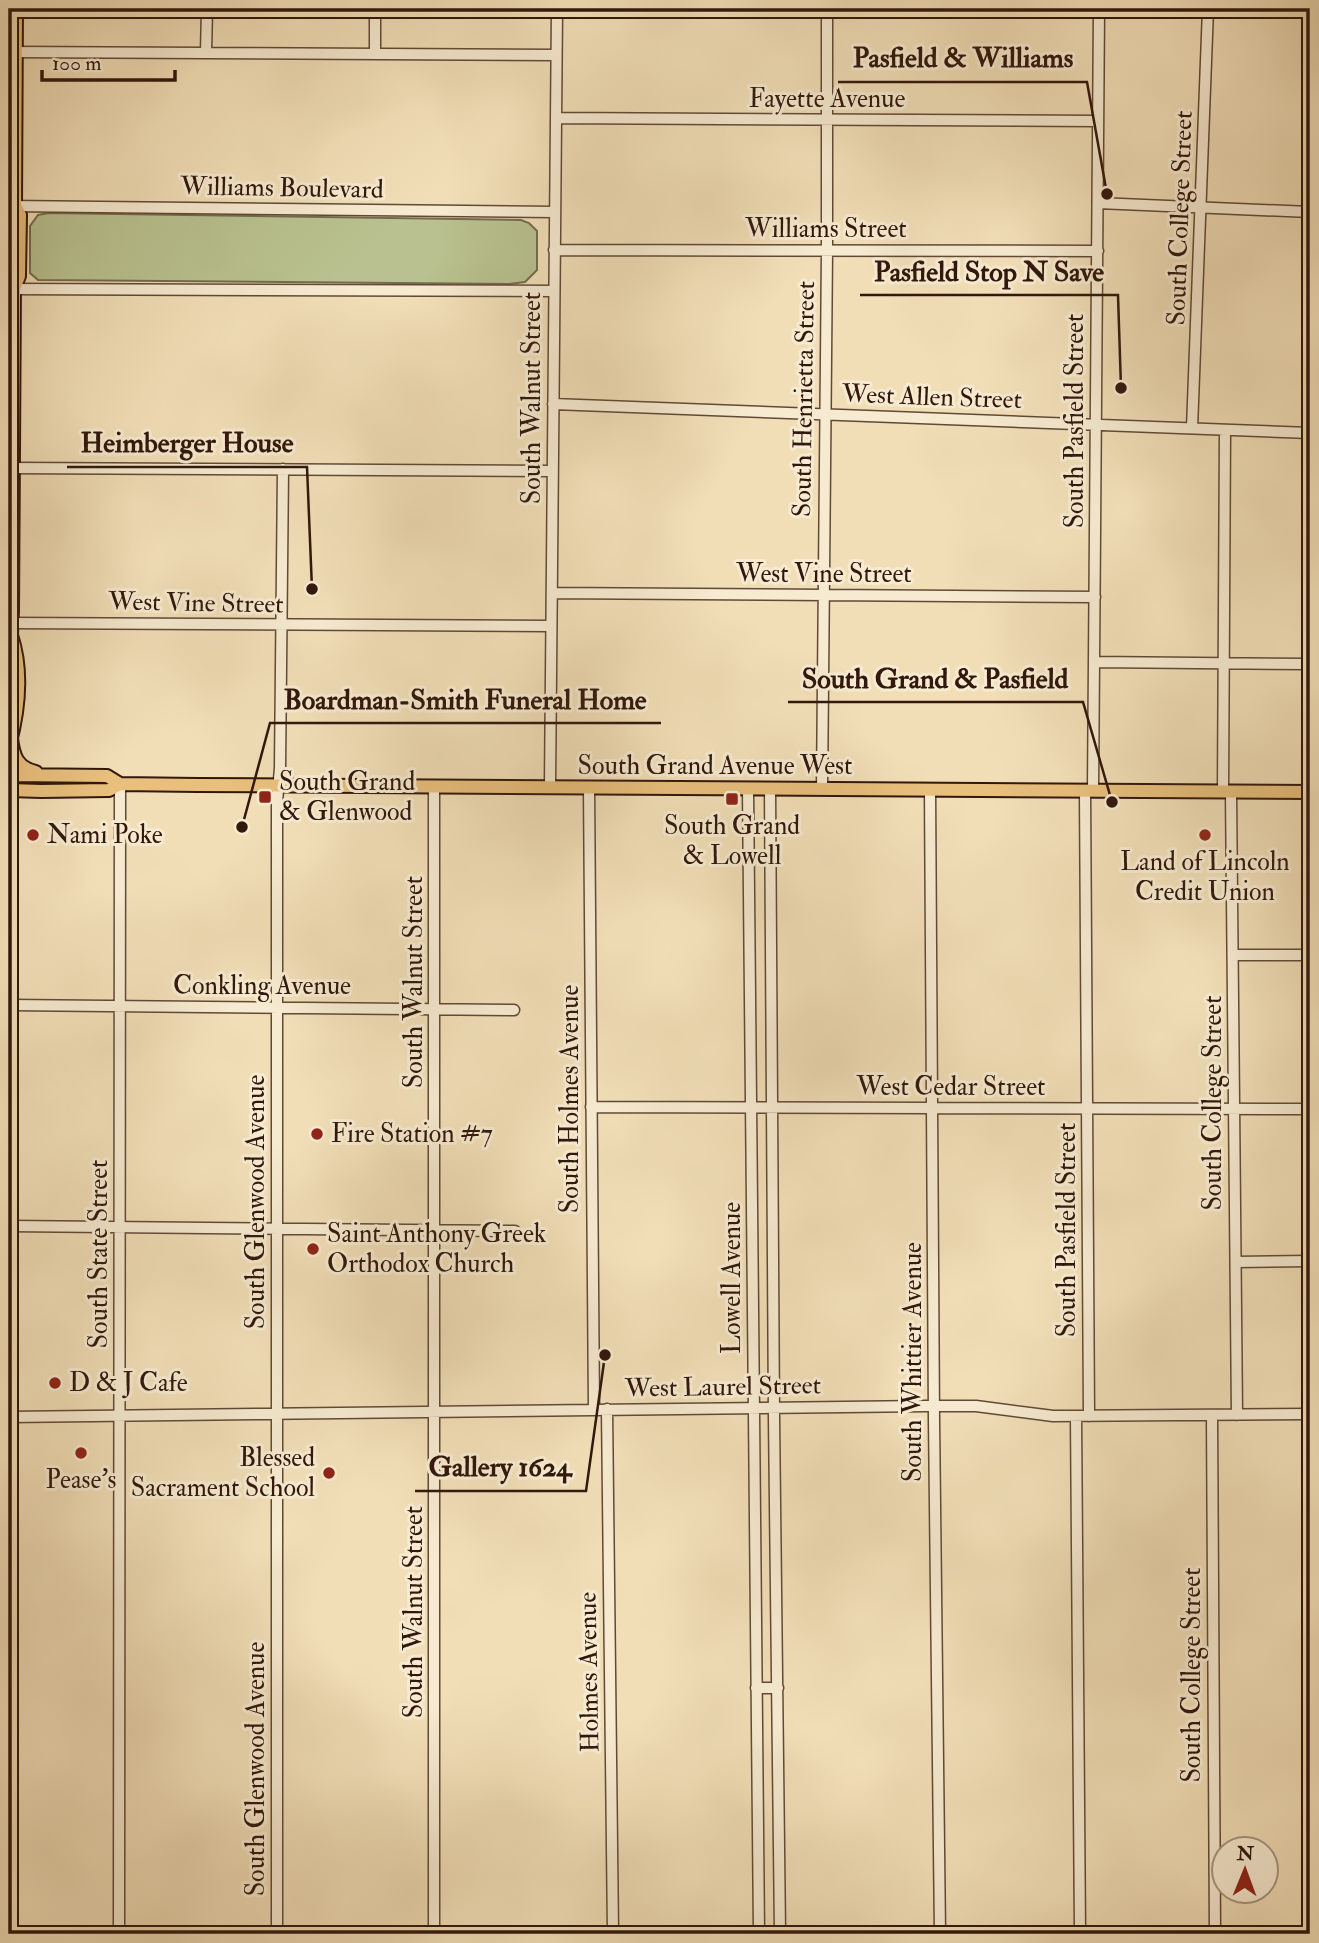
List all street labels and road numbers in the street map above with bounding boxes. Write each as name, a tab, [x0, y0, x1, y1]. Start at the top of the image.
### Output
street label: Fayette Avenue	[749, 83, 905, 115]
street label: South College Street	[1160, 110, 1200, 326]
street label: Williams Boulevard	[179, 170, 384, 206]
street label: Williams Street	[744, 213, 907, 245]
street label: South Henrietta Street	[786, 281, 822, 517]
street label: South Walnut Street	[516, 292, 548, 504]
street label: South Pasfield Street	[1059, 314, 1091, 528]
street label: West Allen Street	[841, 378, 1022, 416]
street label: West Vine Street	[735, 558, 912, 590]
street label: West Vine Street	[107, 585, 284, 621]
street label: South Grand Avenue West	[578, 750, 852, 782]
street label: South Walnut Street	[398, 876, 430, 1088]
street label: Conkling Avenue	[173, 970, 351, 1002]
street label: South Holmes Avenue	[554, 985, 586, 1213]
street label: South College Street	[1197, 995, 1229, 1211]
street label: West Cedar Street	[855, 1071, 1046, 1103]
street label: South Glenwood Avenue	[240, 1075, 272, 1329]
street label: South Pasfield Street	[1051, 1123, 1083, 1337]
street label: South State Street	[83, 1160, 115, 1348]
street label: Lowell Avenue	[716, 1202, 748, 1354]
street label: South Whittier Avenue	[897, 1242, 929, 1482]
street label: West Laurel Street	[624, 1369, 821, 1405]
street label: South Walnut Street	[398, 1506, 430, 1718]
street label: South College Street	[1176, 1567, 1208, 1783]
street label: Holmes Avenue	[572, 1591, 606, 1753]
street label: South Glenwood Avenue	[240, 1642, 272, 1896]

